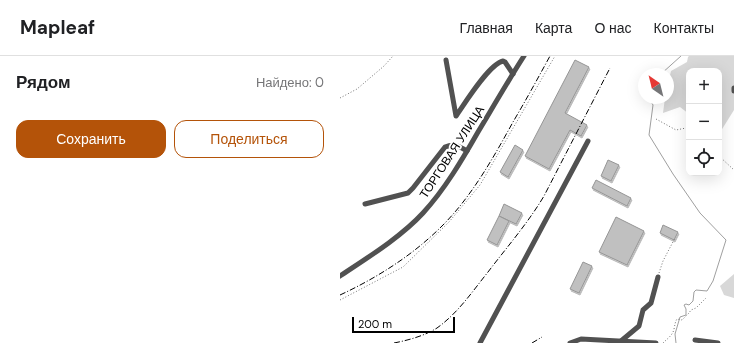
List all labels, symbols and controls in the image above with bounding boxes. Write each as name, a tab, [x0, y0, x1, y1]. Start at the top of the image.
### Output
text: Mapleaf	[20, 15, 95, 40]
text: Главная	[460, 19, 513, 37]
text: Карта	[535, 19, 572, 37]
text: О нас	[594, 19, 632, 37]
text: Контакты	[654, 19, 714, 37]
north arrow	[638, 68, 674, 104]
map controls	[686, 68, 722, 176]
button: +	[686, 68, 722, 104]
text: Рядом	[16, 71, 71, 93]
text: Найдено: 0	[256, 74, 324, 91]
street label: ТОРГОВАЯ УЛИЦА	[416, 103, 488, 201]
button: −	[686, 104, 722, 140]
button: Сохранить	[16, 120, 166, 158]
button: Поделиться	[174, 120, 324, 158]
button: locate	[686, 140, 722, 176]
scale bar	[352, 315, 455, 334]
text: 200 m	[358, 317, 392, 331]

